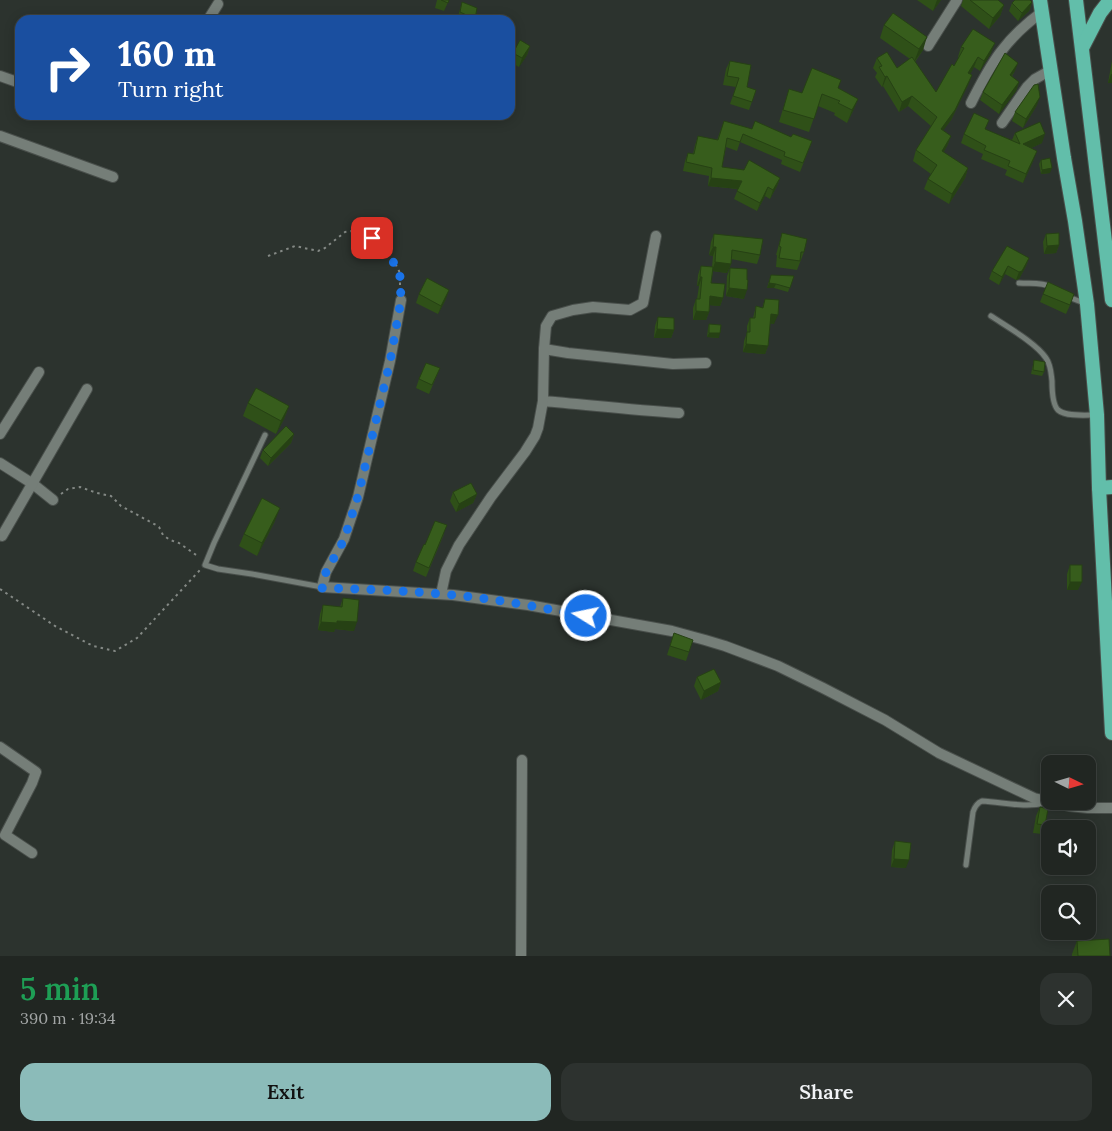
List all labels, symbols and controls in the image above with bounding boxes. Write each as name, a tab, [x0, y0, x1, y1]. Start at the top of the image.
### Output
text: 160 m	[118, 31, 216, 76]
icon: right	[35, 35, 100, 100]
text: Turn right	[118, 75, 223, 103]
pin	[351, 217, 393, 259]
icon: arrive	[358, 224, 386, 252]
position arrow	[559, 589, 611, 641]
north arrow	[1041, 755, 1096, 810]
map controls	[1041, 755, 1096, 940]
button: sound	[1041, 820, 1096, 875]
button: search	[1041, 885, 1096, 940]
text: 5 min	[20, 970, 100, 1008]
button: close	[1040, 973, 1092, 1025]
text: 390 m · 19:34	[20, 1008, 116, 1028]
button: Exit	[20, 1063, 551, 1121]
button: Share	[561, 1063, 1092, 1121]

